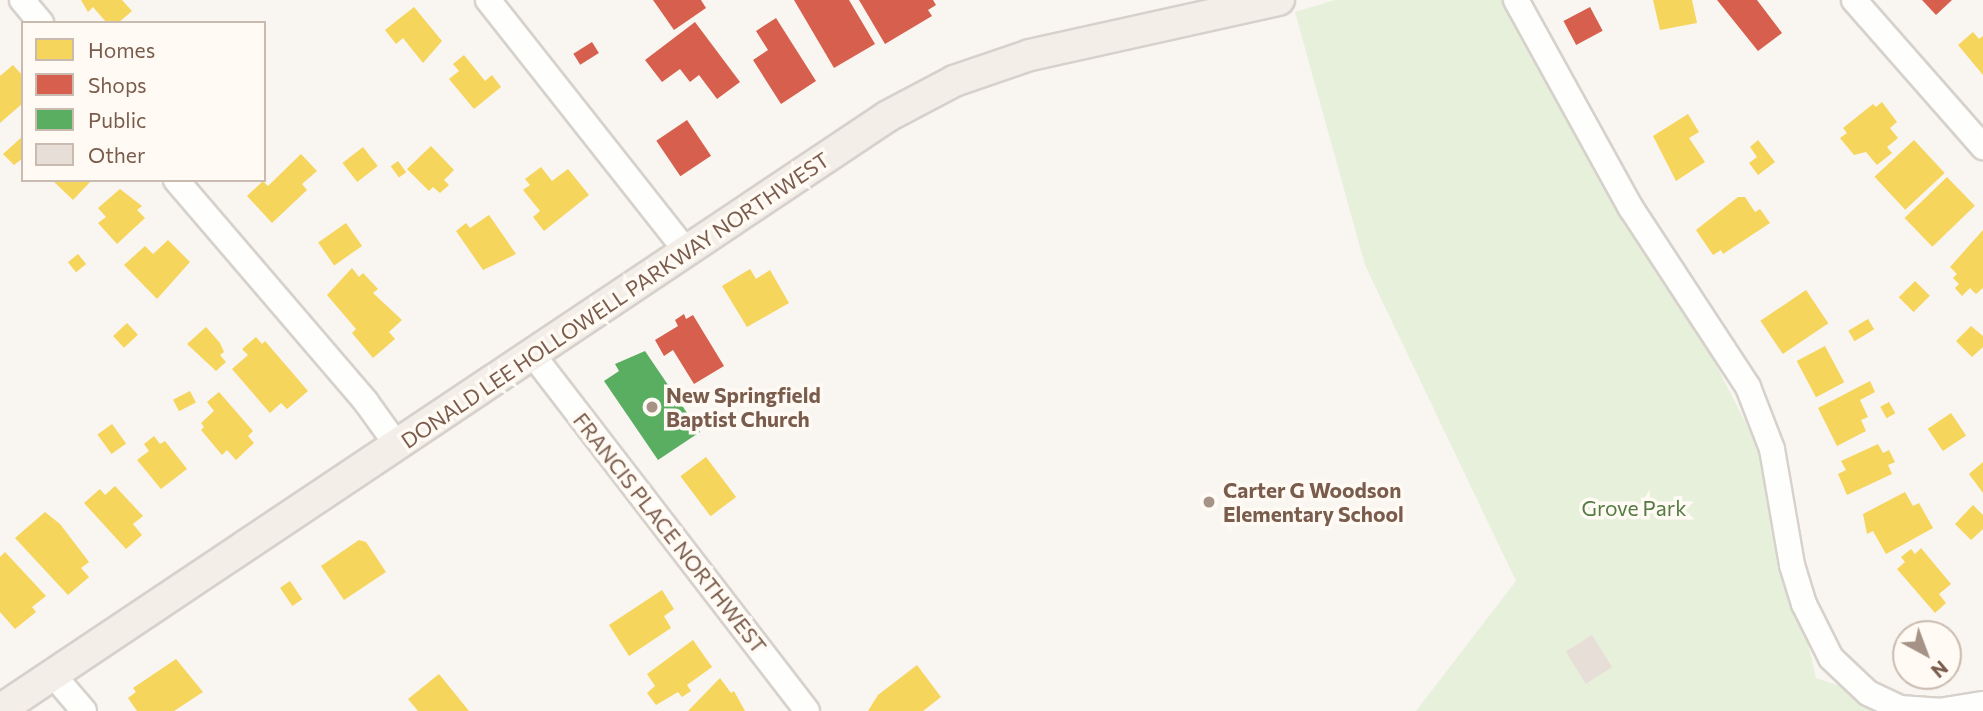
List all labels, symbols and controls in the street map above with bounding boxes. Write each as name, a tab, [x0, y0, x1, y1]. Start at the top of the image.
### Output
legend	[21, 21, 266, 182]
text: Homes	[88, 37, 155, 62]
text: Shops	[88, 72, 147, 97]
text: Public	[88, 107, 146, 132]
text: Other	[88, 142, 145, 167]
street label: DONALD LEE HOLLOWELL PARKWAY NORTHWEST	[396, 147, 834, 453]
place label: New Springfield Baptist Church	[666, 382, 821, 432]
marker: New Springfield Baptist Church	[644, 399, 660, 415]
street label: FRANCIS PLACE NORTHWEST	[568, 408, 772, 658]
place label: Carter G Woodson Elementary School	[1223, 477, 1404, 527]
marker: Carter G Woodson Elementary School	[1201, 494, 1217, 510]
park label: Grove Park	[1581, 495, 1687, 521]
north arrow	[1892, 620, 1962, 690]
text: N	[1927, 656, 1953, 683]

